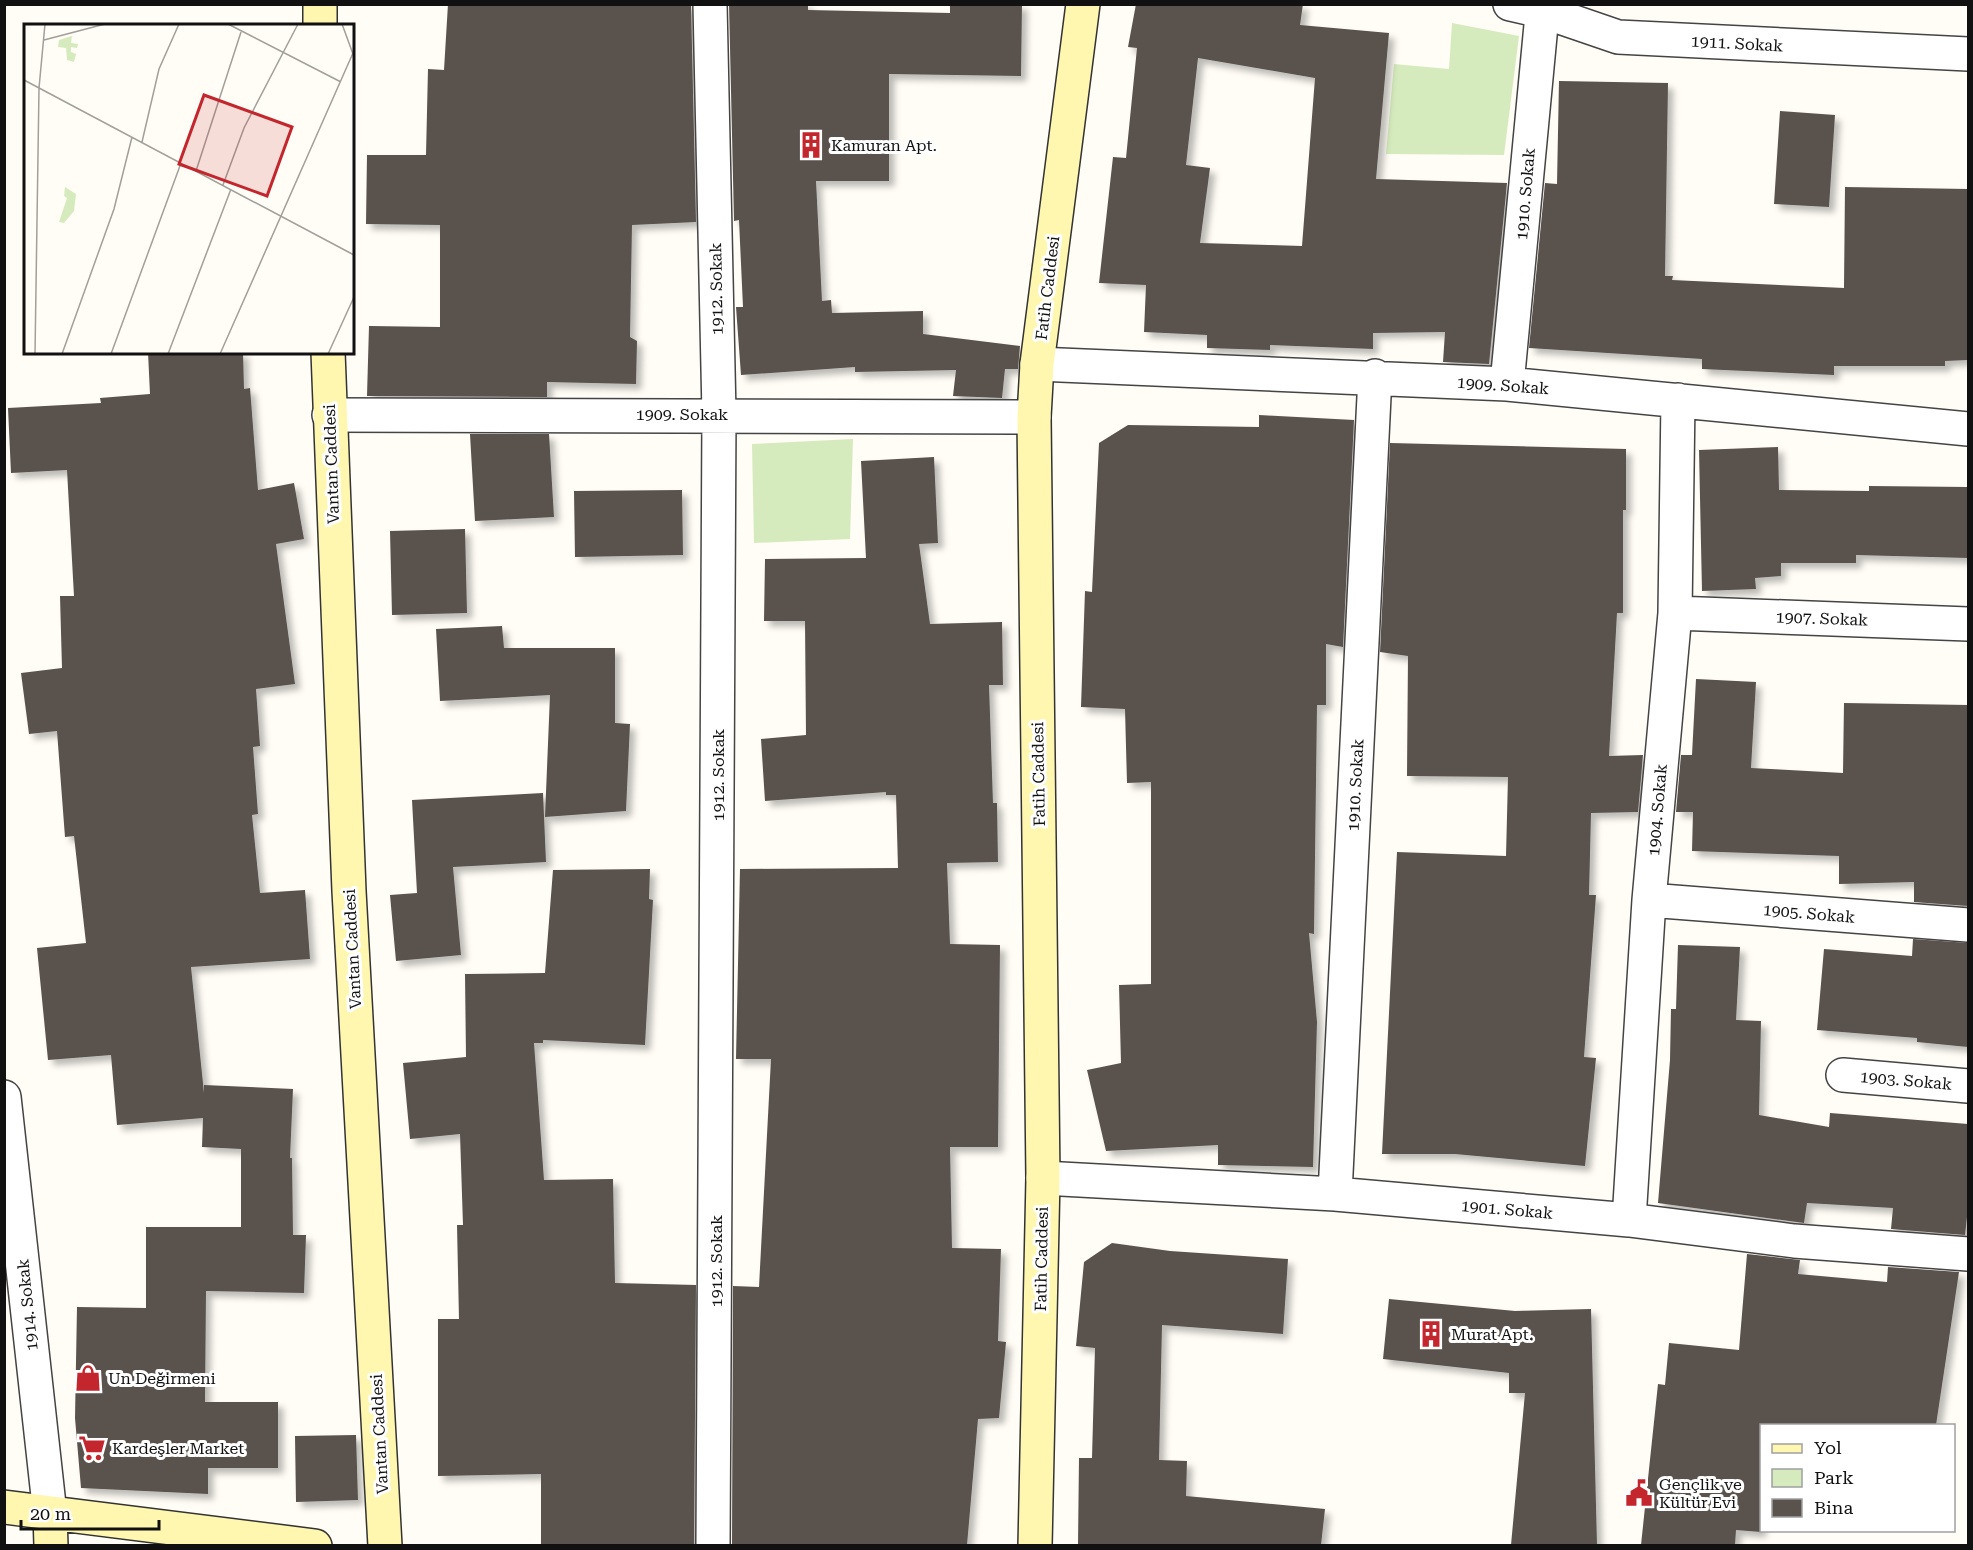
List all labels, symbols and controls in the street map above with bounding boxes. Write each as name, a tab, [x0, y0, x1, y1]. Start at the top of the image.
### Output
inset map	[24, 24, 354, 354]
street label: 1911. Sokak	[1690, 32, 1784, 55]
building icon: Kamuran Apt.	[796, 130, 826, 160]
place label: Kamuran Apt.	[831, 136, 937, 155]
street label: 1910. Sokak	[1512, 147, 1539, 241]
street label: Fatih Caddesi	[1032, 235, 1063, 341]
street label: 1912. Sokak	[706, 243, 727, 335]
street label: 1909. Sokak	[1456, 373, 1550, 398]
street label: Vantan Caddesi	[320, 404, 343, 524]
street label: 1909. Sokak	[636, 405, 728, 424]
street label: 1907. Sokak	[1775, 607, 1869, 630]
street label: Fatih Caddesi	[1028, 721, 1049, 827]
street label: 1912. Sokak	[709, 729, 728, 821]
street label: 1910. Sokak	[1344, 738, 1367, 832]
street label: 1904. Sokak	[1644, 763, 1671, 857]
street label: Vantan Caddesi	[340, 889, 365, 1009]
street label: 1905. Sokak	[1762, 900, 1856, 927]
street label: 1903. Sokak	[1859, 1067, 1953, 1094]
street label: 1901. Sokak	[1460, 1196, 1554, 1223]
street label: Fatih Caddesi	[1031, 1206, 1052, 1312]
street label: 1912. Sokak	[707, 1215, 726, 1307]
street label: 1914. Sokak	[13, 1258, 42, 1352]
building icon: Murat Apt.	[1416, 1319, 1446, 1349]
place label: Murat Apt.	[1451, 1325, 1533, 1344]
shop icon: Un Değirmeni	[73, 1363, 103, 1393]
place label: Un Değirmeni	[108, 1369, 216, 1388]
street label: Vantan Caddesi	[367, 1374, 392, 1494]
legend	[1760, 1424, 1955, 1532]
supermarket icon: Kardeşler Market	[77, 1433, 107, 1463]
text: Yol	[1814, 1437, 1842, 1458]
place label: Kardeşler Market	[112, 1439, 244, 1458]
text: Park	[1814, 1467, 1854, 1488]
place label: Gençlik ve Kültür Evi	[1659, 1475, 1742, 1512]
public building icon: Gençlik ve Kültür Evi	[1624, 1478, 1654, 1508]
scale bar	[21, 1493, 159, 1531]
text: Bina	[1814, 1497, 1853, 1518]
text: 20 m	[30, 1503, 71, 1524]

